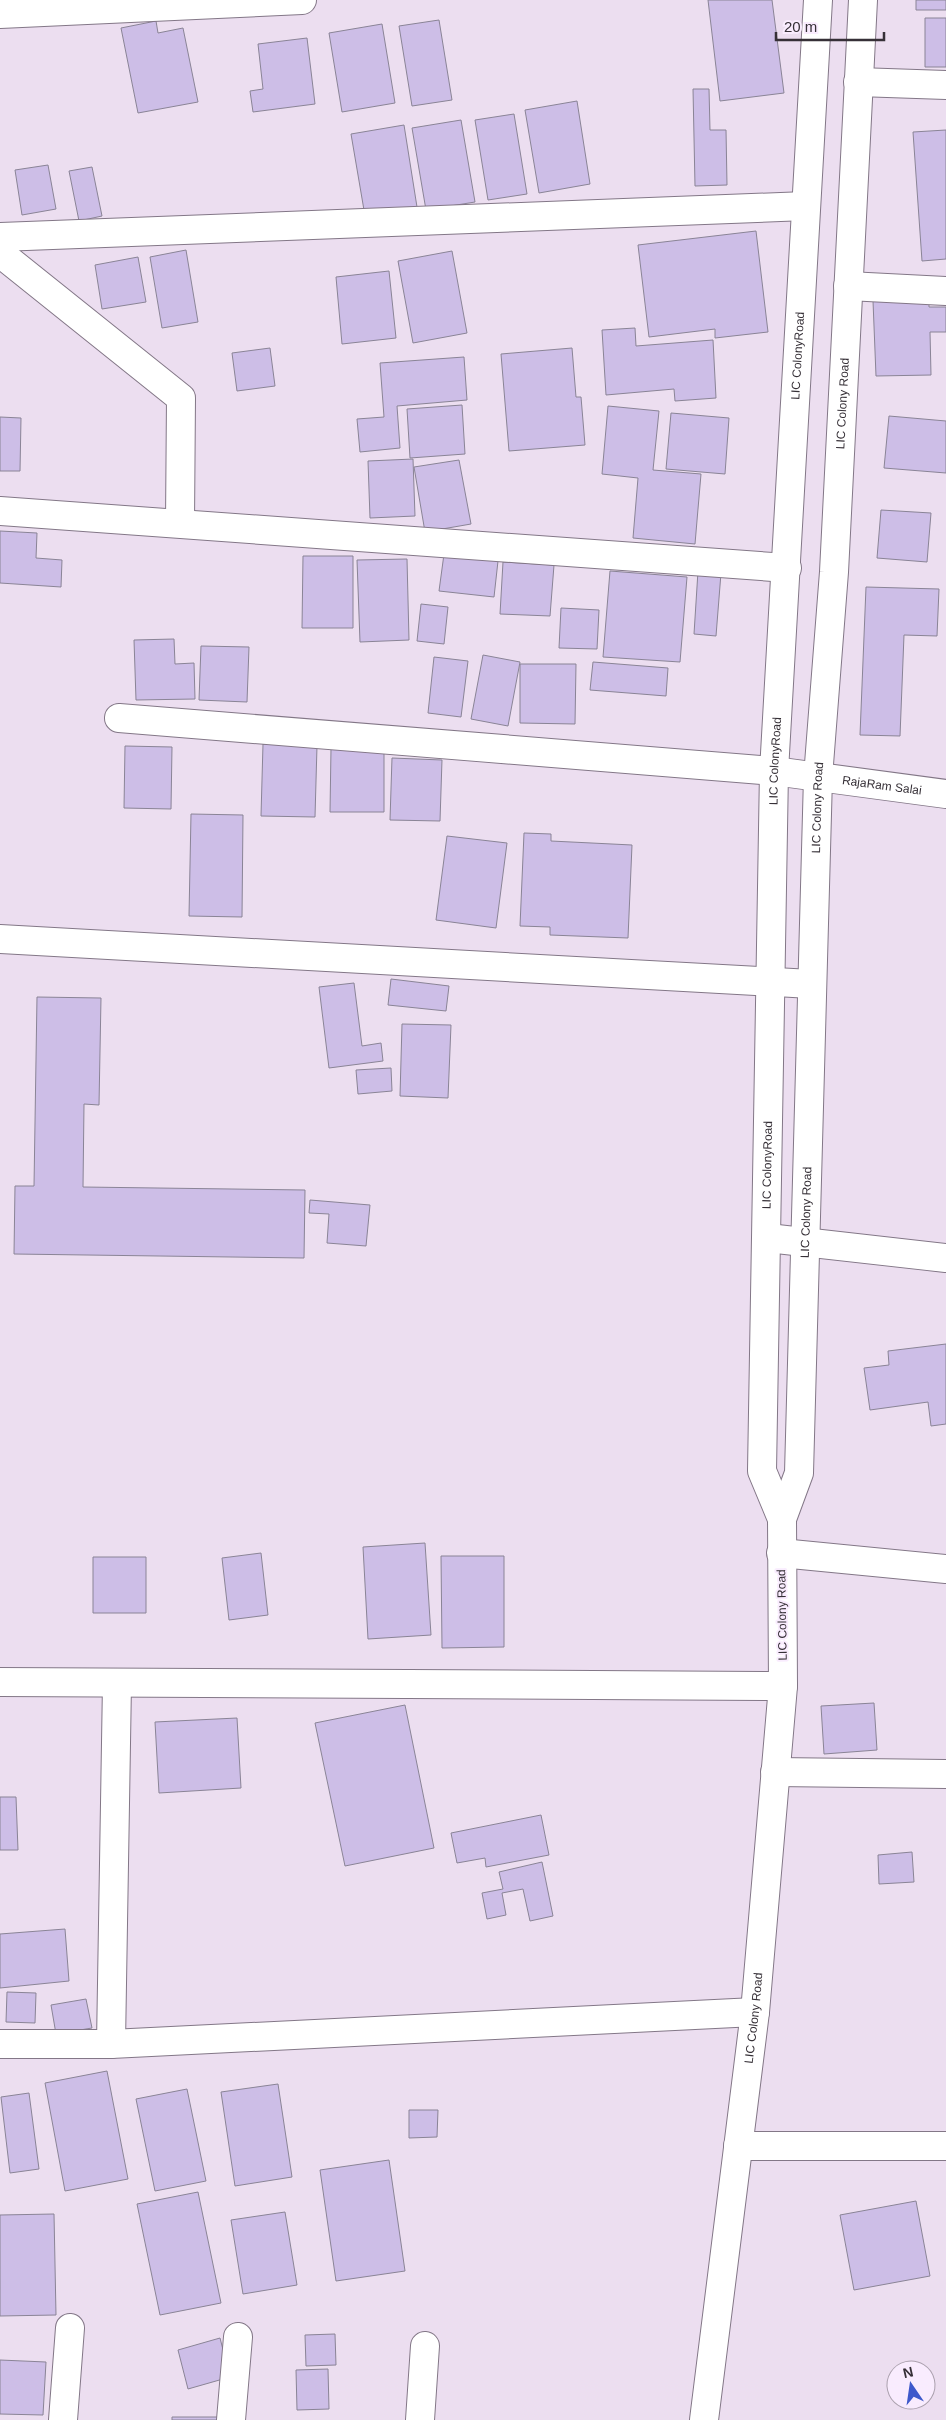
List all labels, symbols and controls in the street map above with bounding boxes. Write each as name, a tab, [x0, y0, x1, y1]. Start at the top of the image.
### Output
scale bar	[776, 10, 884, 42]
text: 20 m	[784, 18, 817, 35]
street label: LIC ColonyRoad	[788, 311, 807, 400]
street label: LIC Colony Road	[833, 357, 852, 450]
street label: LIC ColonyRoad	[766, 717, 784, 805]
street label: LIC Colony Road	[809, 761, 826, 854]
street label: RajaRam Salai	[841, 773, 923, 798]
street label: LIC ColonyRoad	[759, 1121, 775, 1209]
street label: LIC Colony Road	[798, 1167, 814, 1258]
street label: LIC Colony Road	[774, 1569, 790, 1661]
street label: LIC Colony Road	[742, 1972, 765, 2064]
north arrow	[886, 2360, 936, 2410]
text: N	[901, 2363, 915, 2381]

